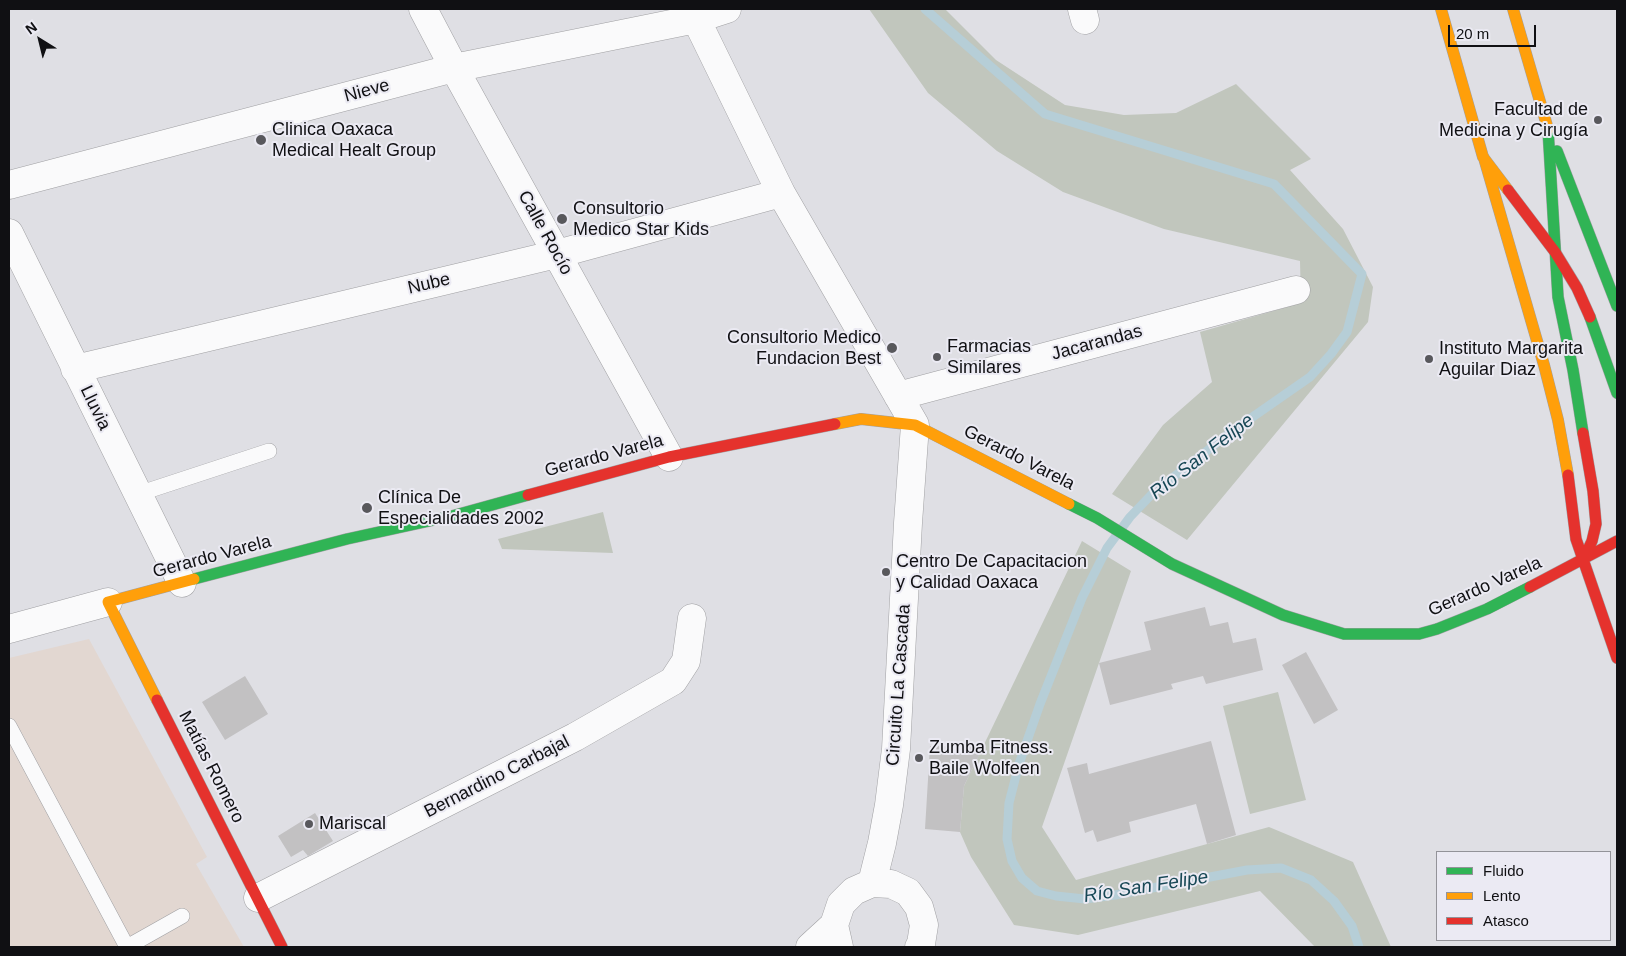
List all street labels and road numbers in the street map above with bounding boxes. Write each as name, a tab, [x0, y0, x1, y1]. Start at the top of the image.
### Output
street label: Nieve	[342, 75, 392, 107]
street label: Calle Rocío	[513, 187, 577, 279]
street label: Nube	[406, 269, 452, 299]
street label: Jacarandas	[1049, 321, 1145, 365]
street label: Lluvia	[75, 382, 115, 434]
street label: Gerardo Varela	[960, 421, 1078, 495]
street label: Gerardo Varela	[542, 430, 666, 482]
street label: Gerardo Varela	[150, 531, 274, 583]
street label: Gerardo Varela	[1425, 552, 1545, 622]
street label: Circuito La Cascada	[883, 603, 915, 767]
street label: Matías Romero	[173, 707, 249, 827]
street label: Bernardino Carbajal	[421, 731, 573, 823]

